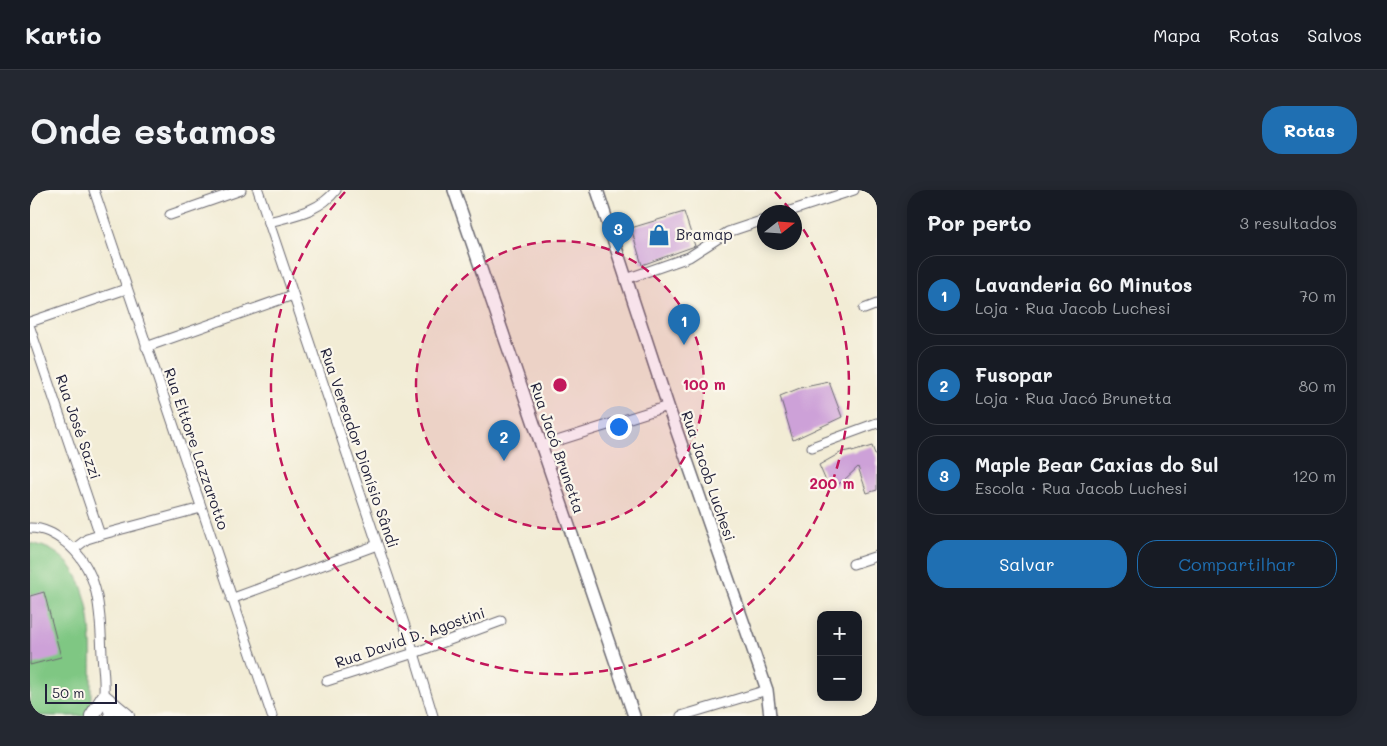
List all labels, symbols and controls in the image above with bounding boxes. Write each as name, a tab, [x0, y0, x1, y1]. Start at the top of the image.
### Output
text: Kartio	[25, 19, 101, 50]
text: Mapa	[1153, 23, 1201, 47]
text: Rotas	[1229, 23, 1279, 47]
text: Salvos	[1307, 23, 1362, 47]
button: Rotas	[1262, 106, 1357, 154]
text: Onde estamos	[30, 107, 276, 153]
north arrow	[757, 205, 802, 250]
text: Por perto	[927, 209, 1031, 236]
pin: 3	[602, 212, 634, 253]
text: 3 resultados	[1240, 212, 1337, 233]
shop icon: Bramap	[646, 222, 672, 248]
place label: Bramap	[676, 224, 733, 244]
text: Lavanderia 60 Minutos	[975, 272, 1192, 297]
text: 1	[940, 285, 948, 306]
text: 70 m	[1299, 285, 1336, 306]
text: Loja · Rua Jacob Luchesi	[975, 297, 1171, 318]
pin: 1	[668, 304, 700, 345]
street label: Rua Vereador Dionísio Sândi	[316, 345, 404, 550]
text: Fusopar	[975, 362, 1053, 387]
street label: Rua Elttore Lazzarotto	[160, 365, 234, 532]
street label: Rua José Sazzi	[52, 372, 106, 482]
text: 100 m	[682, 374, 726, 394]
text: 2	[940, 375, 948, 396]
text: 80 m	[1299, 375, 1336, 396]
centre of rings	[551, 376, 569, 394]
street label: Rua Jacó Brunetta	[526, 380, 590, 516]
text: Loja · Rua Jacó Brunetta	[975, 387, 1172, 408]
street label: Rua Jacob Luchesi	[677, 408, 741, 543]
your location	[606, 414, 632, 440]
pin: 2	[488, 420, 520, 461]
text: Maple Bear Caxias do Sul	[975, 452, 1218, 477]
text: 3	[939, 465, 949, 486]
text: 120 m	[1292, 465, 1336, 486]
text: 200 m	[810, 473, 855, 493]
text: Escola · Rua Jacob Luchesi	[975, 477, 1187, 498]
button: Salvar	[927, 540, 1127, 588]
button: Compartilhar	[1137, 540, 1337, 588]
street label: Rua David D. Agostini	[332, 602, 487, 672]
map controls	[817, 611, 862, 701]
button: +	[817, 611, 862, 656]
button: −	[817, 656, 862, 701]
scale bar	[45, 681, 118, 704]
text: 50 m	[52, 683, 84, 702]

